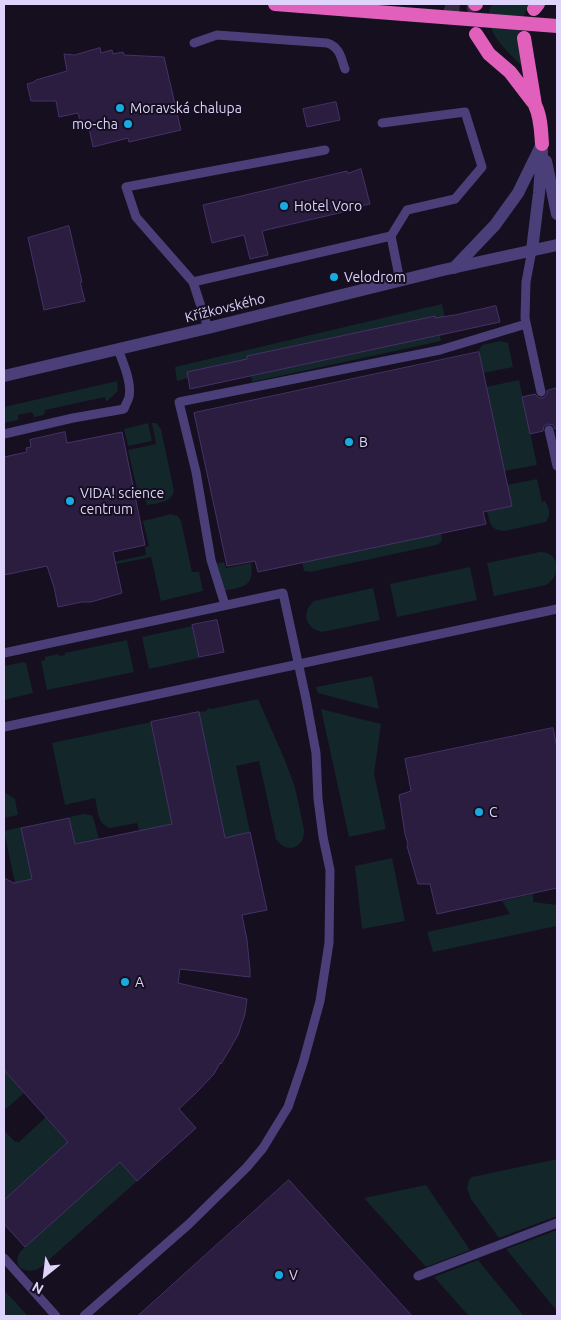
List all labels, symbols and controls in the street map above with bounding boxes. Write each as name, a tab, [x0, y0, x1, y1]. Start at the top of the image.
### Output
place label: Moravská chalupa	[130, 100, 242, 116]
marker: Moravská chalupa	[114, 102, 126, 114]
place label: mo-cha	[72, 116, 118, 132]
marker: mo-cha	[122, 118, 134, 130]
place label: Hotel Voro	[294, 198, 362, 214]
marker: Hotel Voro	[278, 200, 290, 212]
place label: Velodrom	[344, 269, 406, 285]
marker: Velodrom	[328, 271, 340, 283]
street label: Křížkovského	[183, 290, 267, 326]
place label: B	[359, 434, 368, 450]
marker: B	[343, 436, 355, 448]
place label: VIDA! science centrum	[80, 485, 164, 518]
marker: VIDA! science centrum	[64, 495, 76, 507]
place label: C	[489, 804, 498, 820]
marker: C	[473, 806, 485, 818]
place label: A	[135, 974, 144, 990]
marker: A	[119, 976, 131, 988]
north arrow	[20, 1250, 70, 1300]
place label: V	[289, 1267, 298, 1283]
marker: V	[273, 1269, 285, 1281]
text: N	[29, 1279, 46, 1298]

